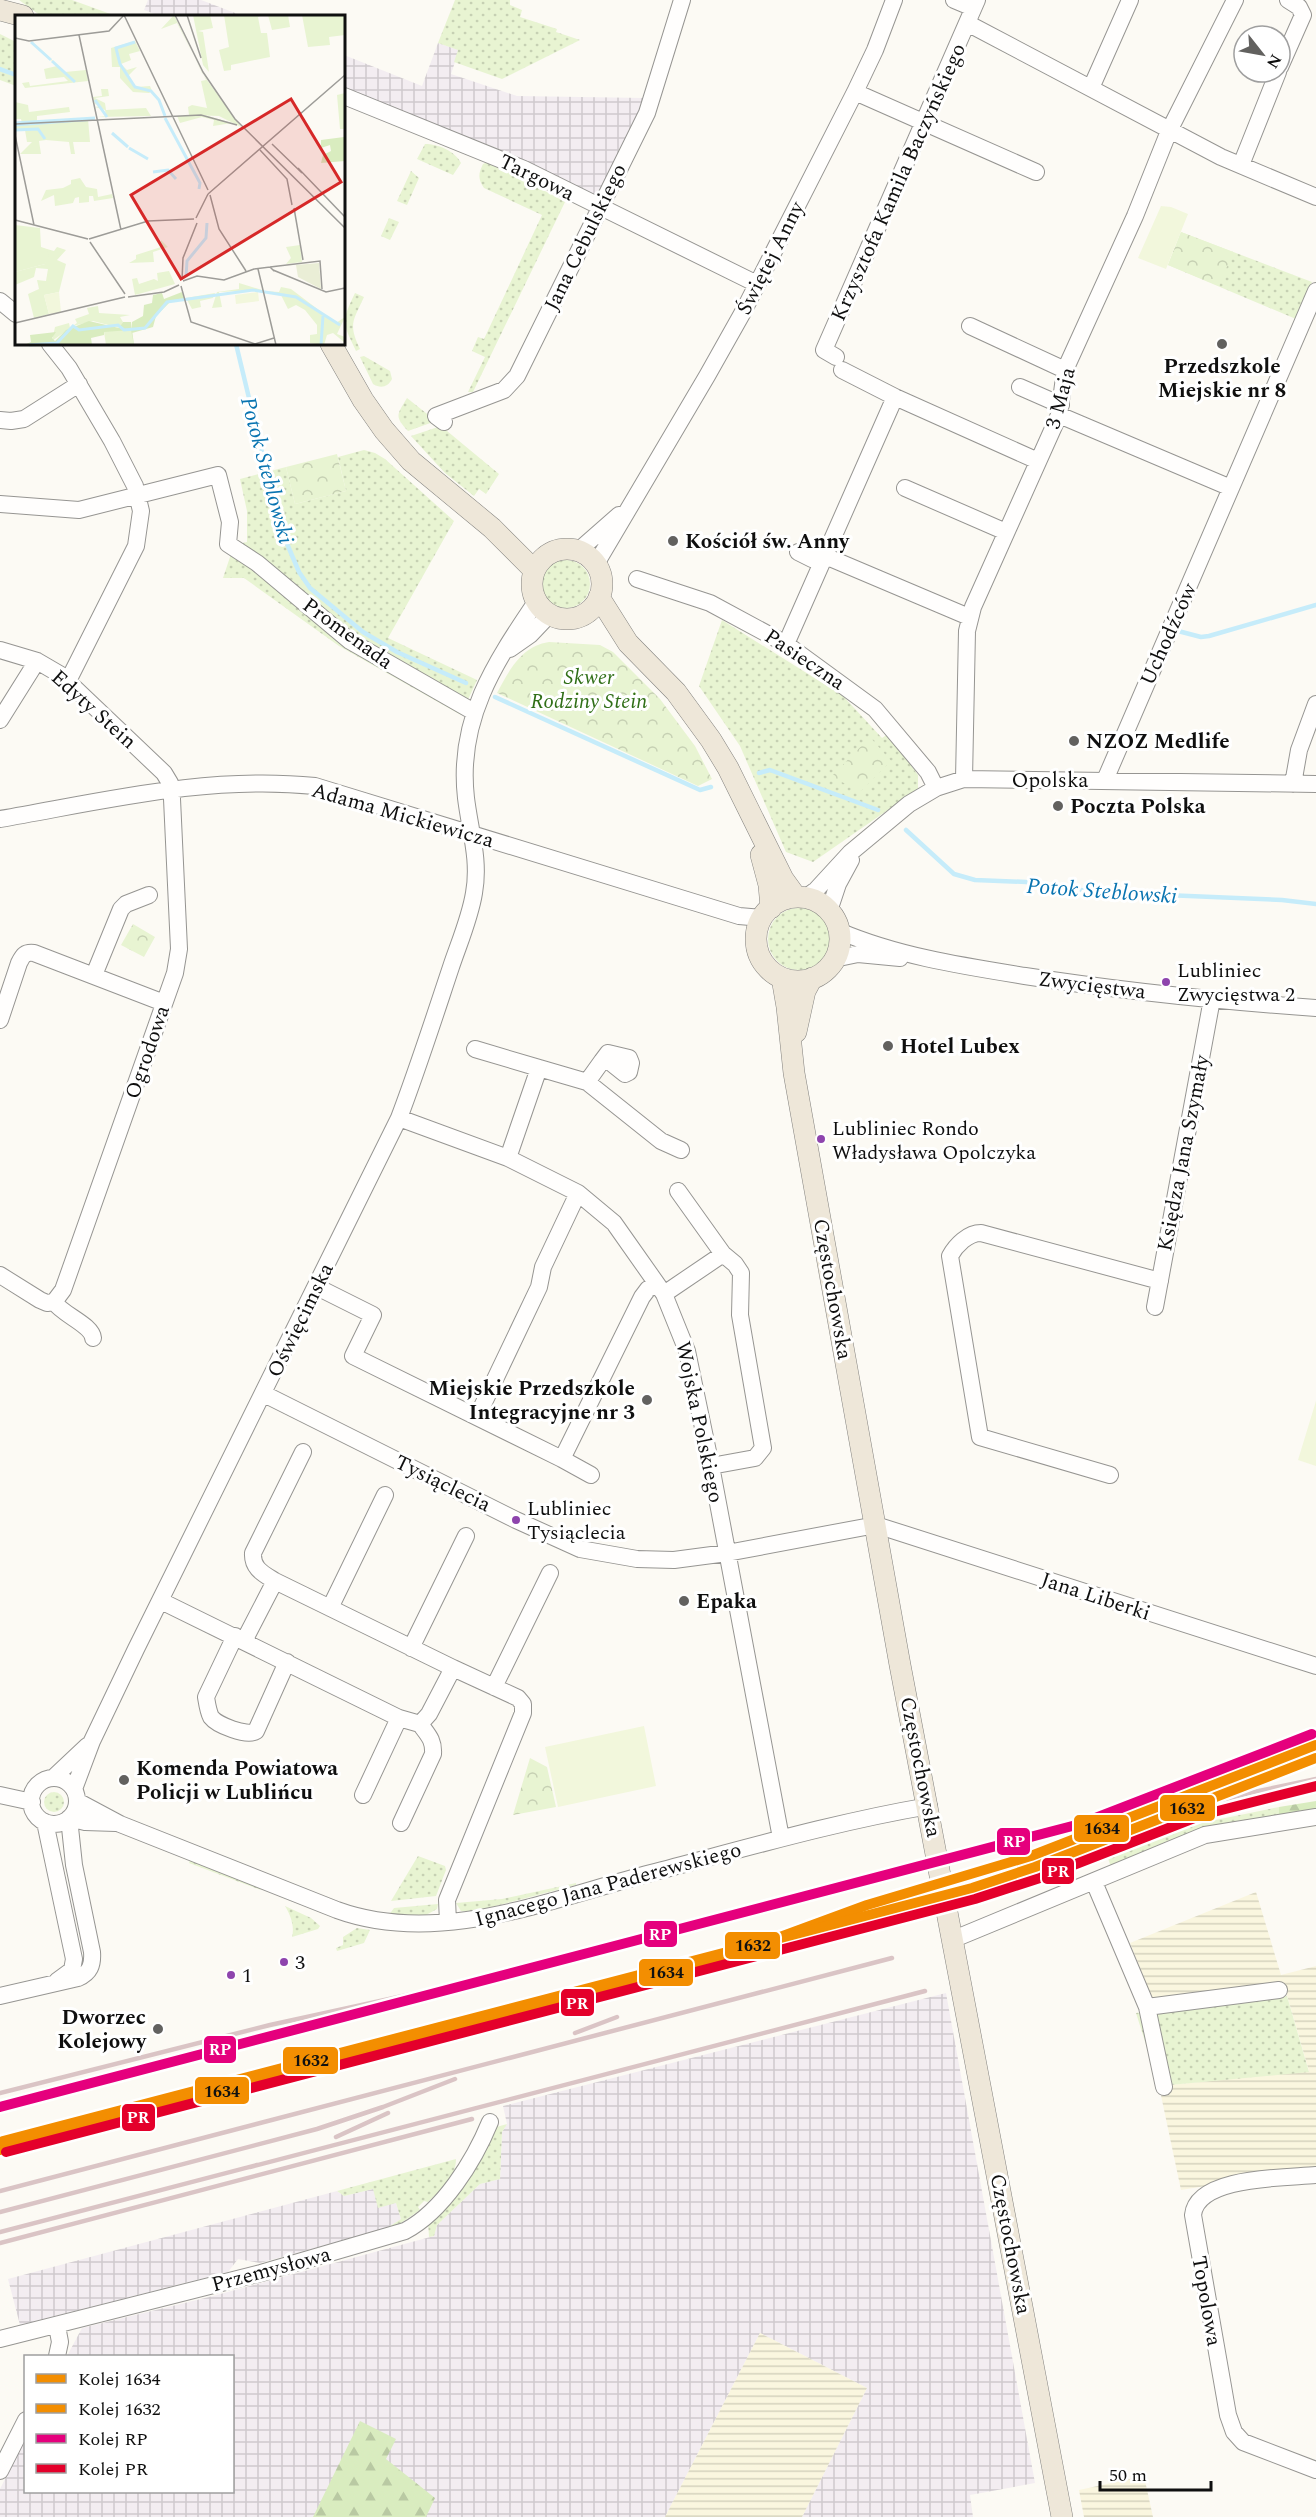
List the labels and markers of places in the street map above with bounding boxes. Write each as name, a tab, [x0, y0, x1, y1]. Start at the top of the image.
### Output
marker: Przedszkole Miejskie nr 8	[1215, 337, 1229, 351]
place label: Przedszkole Miejskie nr 8	[1158, 351, 1286, 407]
place label: Kościół św. Anny	[685, 526, 850, 558]
marker: Kościół św. Anny	[666, 534, 680, 548]
place label: NZOZ Medlife	[1086, 726, 1230, 758]
marker: NZOZ Medlife	[1067, 734, 1081, 748]
place label: Poczta Polska	[1070, 791, 1206, 823]
marker: Poczta Polska	[1051, 799, 1065, 813]
place label: Lubliniec Zwycięstwa 2	[1177, 956, 1295, 1010]
marker: Lubliniec Zwycięstwa 2	[1160, 976, 1172, 988]
place label: Hotel Lubex	[900, 1031, 1020, 1063]
marker: Hotel Lubex	[881, 1039, 895, 1053]
place label: Lubliniec Rondo Władysława Opolczyka	[832, 1114, 1036, 1168]
marker: Lubliniec Rondo Władysława Opolczyka	[815, 1133, 827, 1145]
place label: Miejskie Przedszkole Integracyjne nr 3	[428, 1373, 635, 1429]
marker: Miejskie Przedszkole Integracyjne nr 3	[640, 1393, 654, 1407]
place label: Lubliniec Tysiąclecia	[527, 1494, 626, 1548]
marker: Lubliniec Tysiąclecia	[510, 1514, 522, 1526]
place label: Epaka	[696, 1586, 757, 1618]
marker: Epaka	[677, 1594, 691, 1608]
place label: Komenda Powiatowa Policji w Lublińcu	[136, 1753, 338, 1809]
marker: Komenda Powiatowa Policji w Lublińcu	[117, 1773, 131, 1787]
place label: 3	[295, 1948, 305, 1978]
marker: 3	[278, 1956, 290, 1968]
place label: 1	[242, 1961, 252, 1991]
marker: 1	[225, 1969, 237, 1981]
place label: Dworzec Kolejowy	[57, 2002, 147, 2058]
marker: Dworzec Kolejowy	[151, 2022, 165, 2036]

